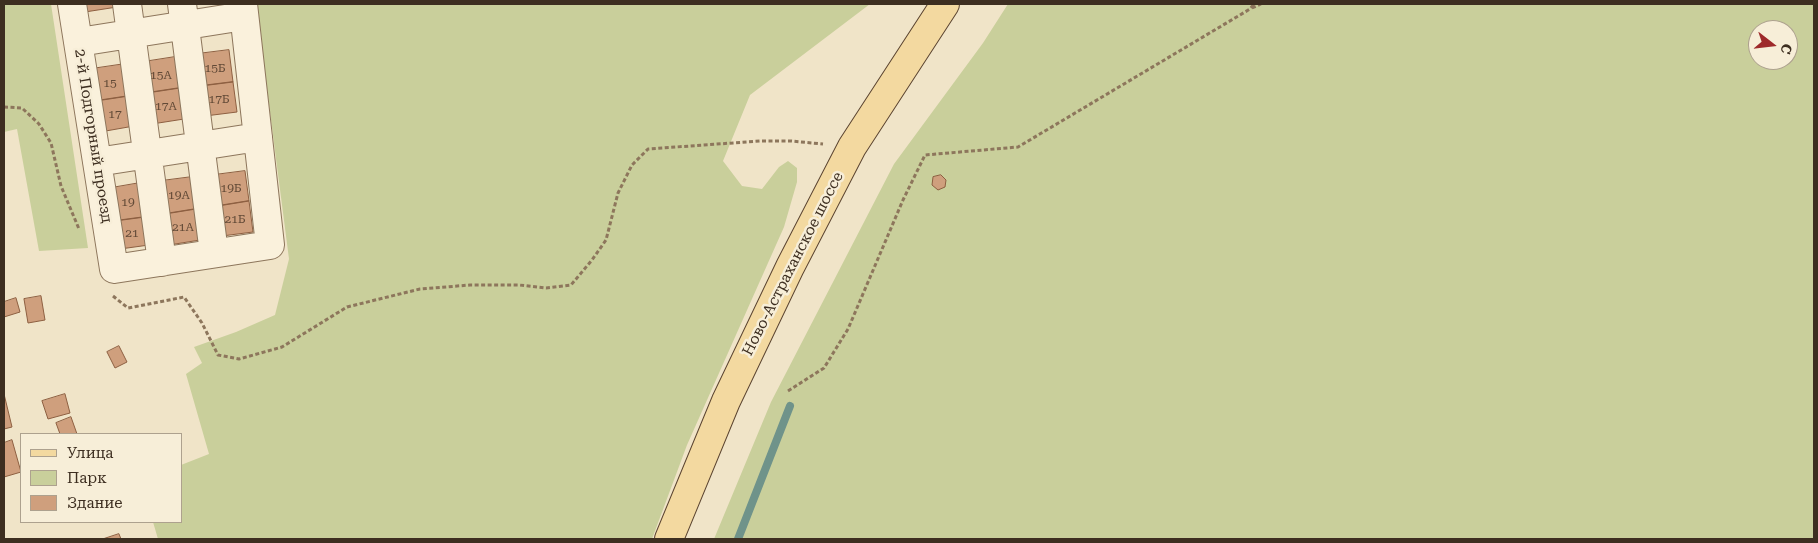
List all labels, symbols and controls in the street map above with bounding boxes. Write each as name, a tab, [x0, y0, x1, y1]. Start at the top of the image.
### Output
north arrow	[1748, 20, 1798, 70]
text: С	[1777, 42, 1796, 56]
street label: 2-й Подгорный проезд	[70, 48, 116, 224]
house number: 15Б	[204, 61, 226, 75]
house number: 15А	[150, 68, 172, 82]
house number: 15	[103, 76, 117, 90]
house number: 17Б	[208, 92, 230, 106]
house number: 17А	[155, 99, 177, 113]
house number: 17	[108, 107, 122, 121]
street label: Ново-Астраханское шоссе	[739, 169, 847, 359]
house number: 19Б	[220, 181, 242, 195]
house number: 19А	[168, 188, 190, 202]
house number: 19	[121, 195, 135, 209]
house number: 21Б	[224, 212, 246, 226]
house number: 21А	[172, 220, 194, 234]
house number: 21	[125, 226, 139, 240]
legend	[20, 433, 182, 523]
text: Улица	[67, 444, 113, 462]
text: Парк	[67, 469, 107, 487]
text: Здание	[67, 494, 123, 512]

